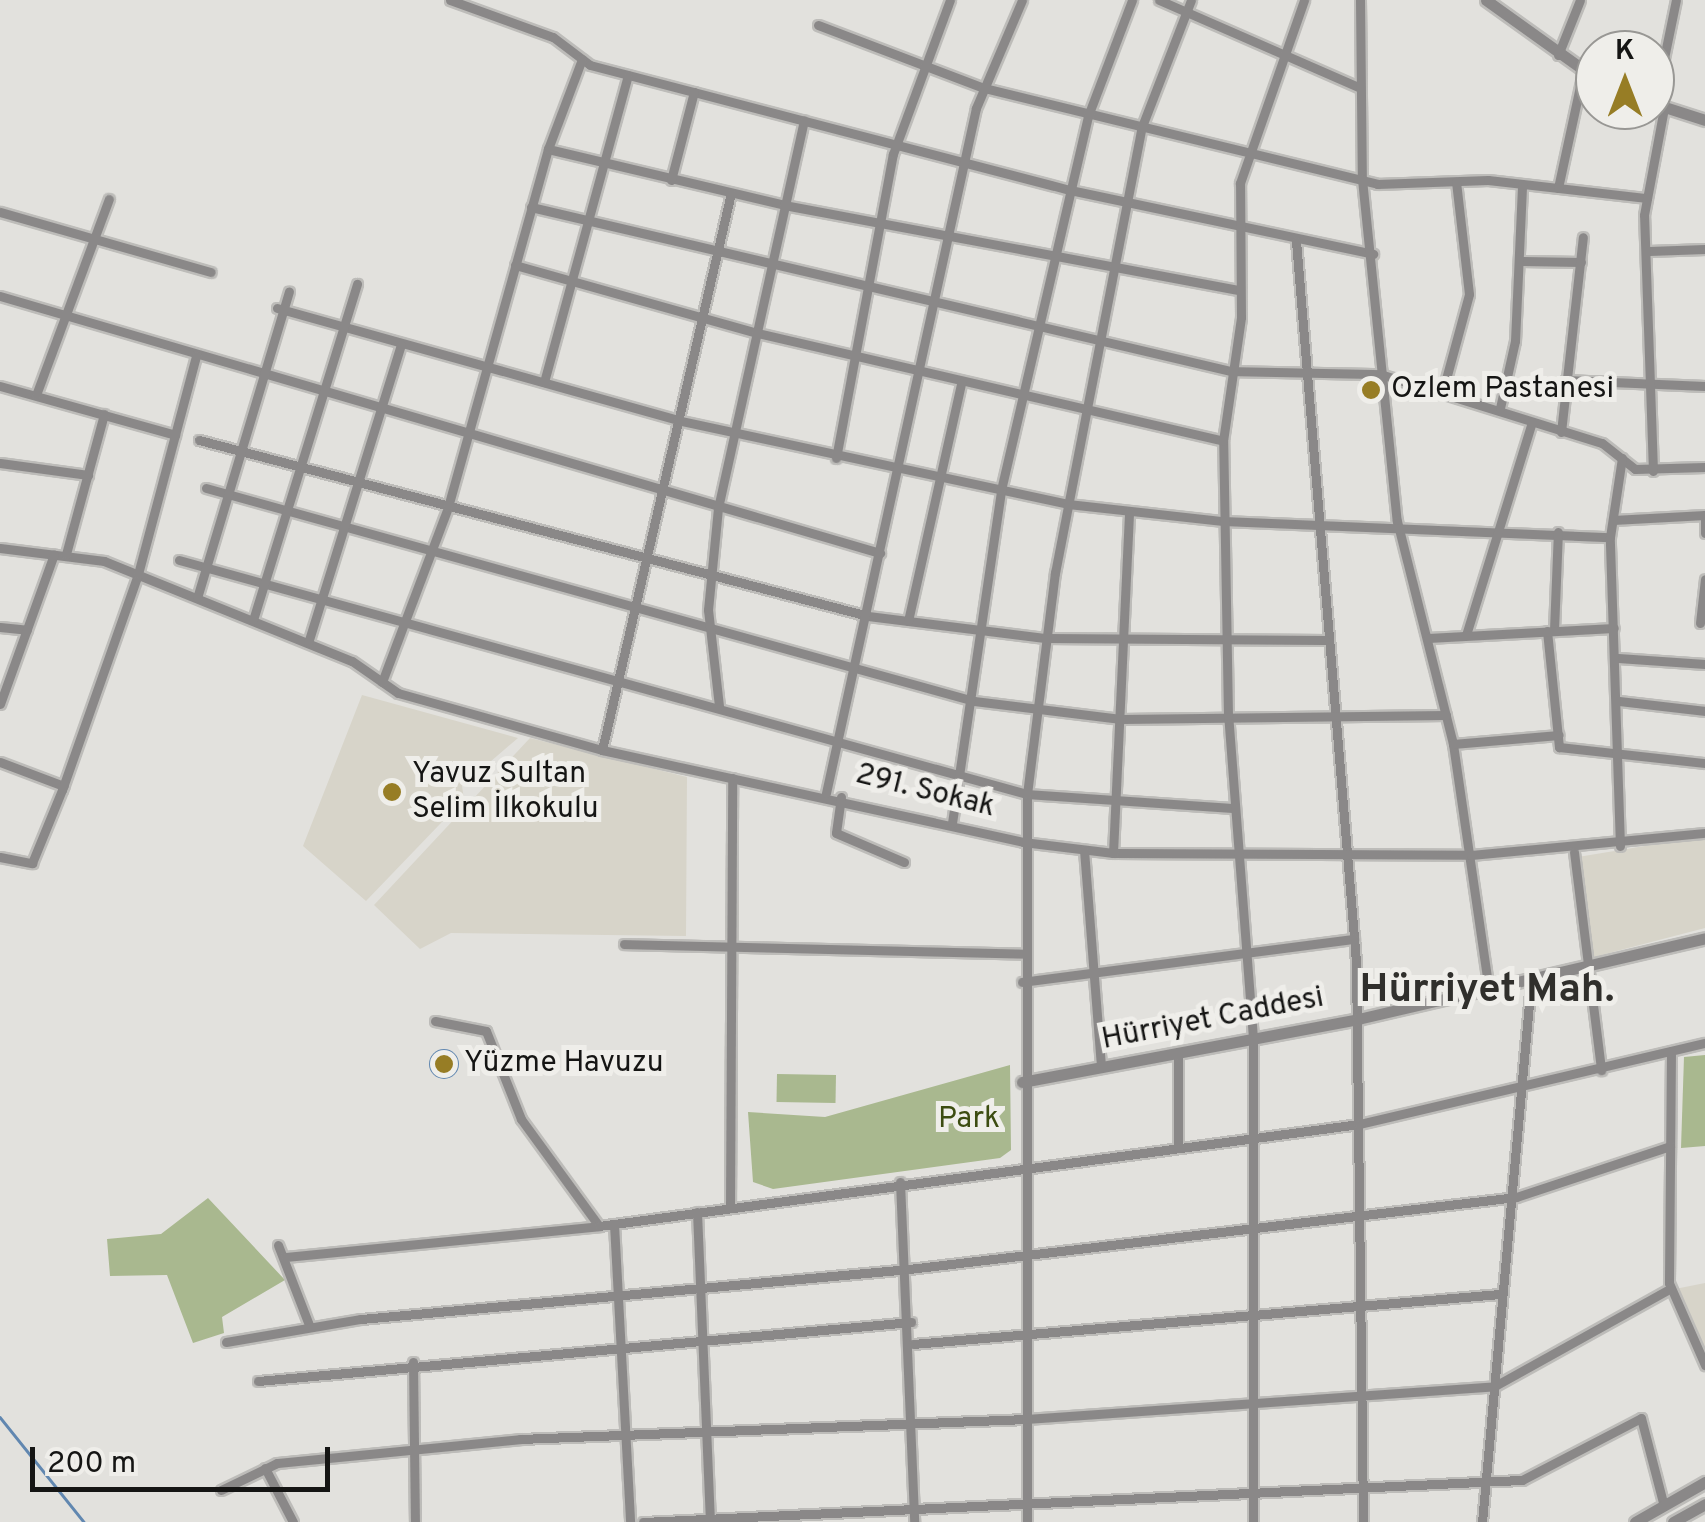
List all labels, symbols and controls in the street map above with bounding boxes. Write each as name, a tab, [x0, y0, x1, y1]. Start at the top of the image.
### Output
north arrow	[1575, 30, 1675, 130]
text: K	[1615, 34, 1635, 70]
place label: Ozlem Pastanesi	[1391, 372, 1614, 408]
marker: Ozlem Pastanesi	[1360, 379, 1382, 401]
place label: Yavuz Sultan Selim İlkokulu	[412, 757, 599, 828]
street label: 291. Sokak	[852, 757, 998, 827]
marker: Yavuz Sultan Selim İlkokulu	[381, 781, 403, 803]
district label: Hürriyet Mah.	[1360, 967, 1614, 1015]
street label: Hürriyet Caddesi	[1099, 981, 1327, 1059]
place label: Yüzme Havuzu	[464, 1046, 664, 1082]
marker: Yüzme Havuzu	[433, 1053, 455, 1075]
park label: Park	[938, 1102, 1000, 1138]
scale bar	[35, 1427, 335, 1489]
text: 200 m	[47, 1446, 136, 1483]

